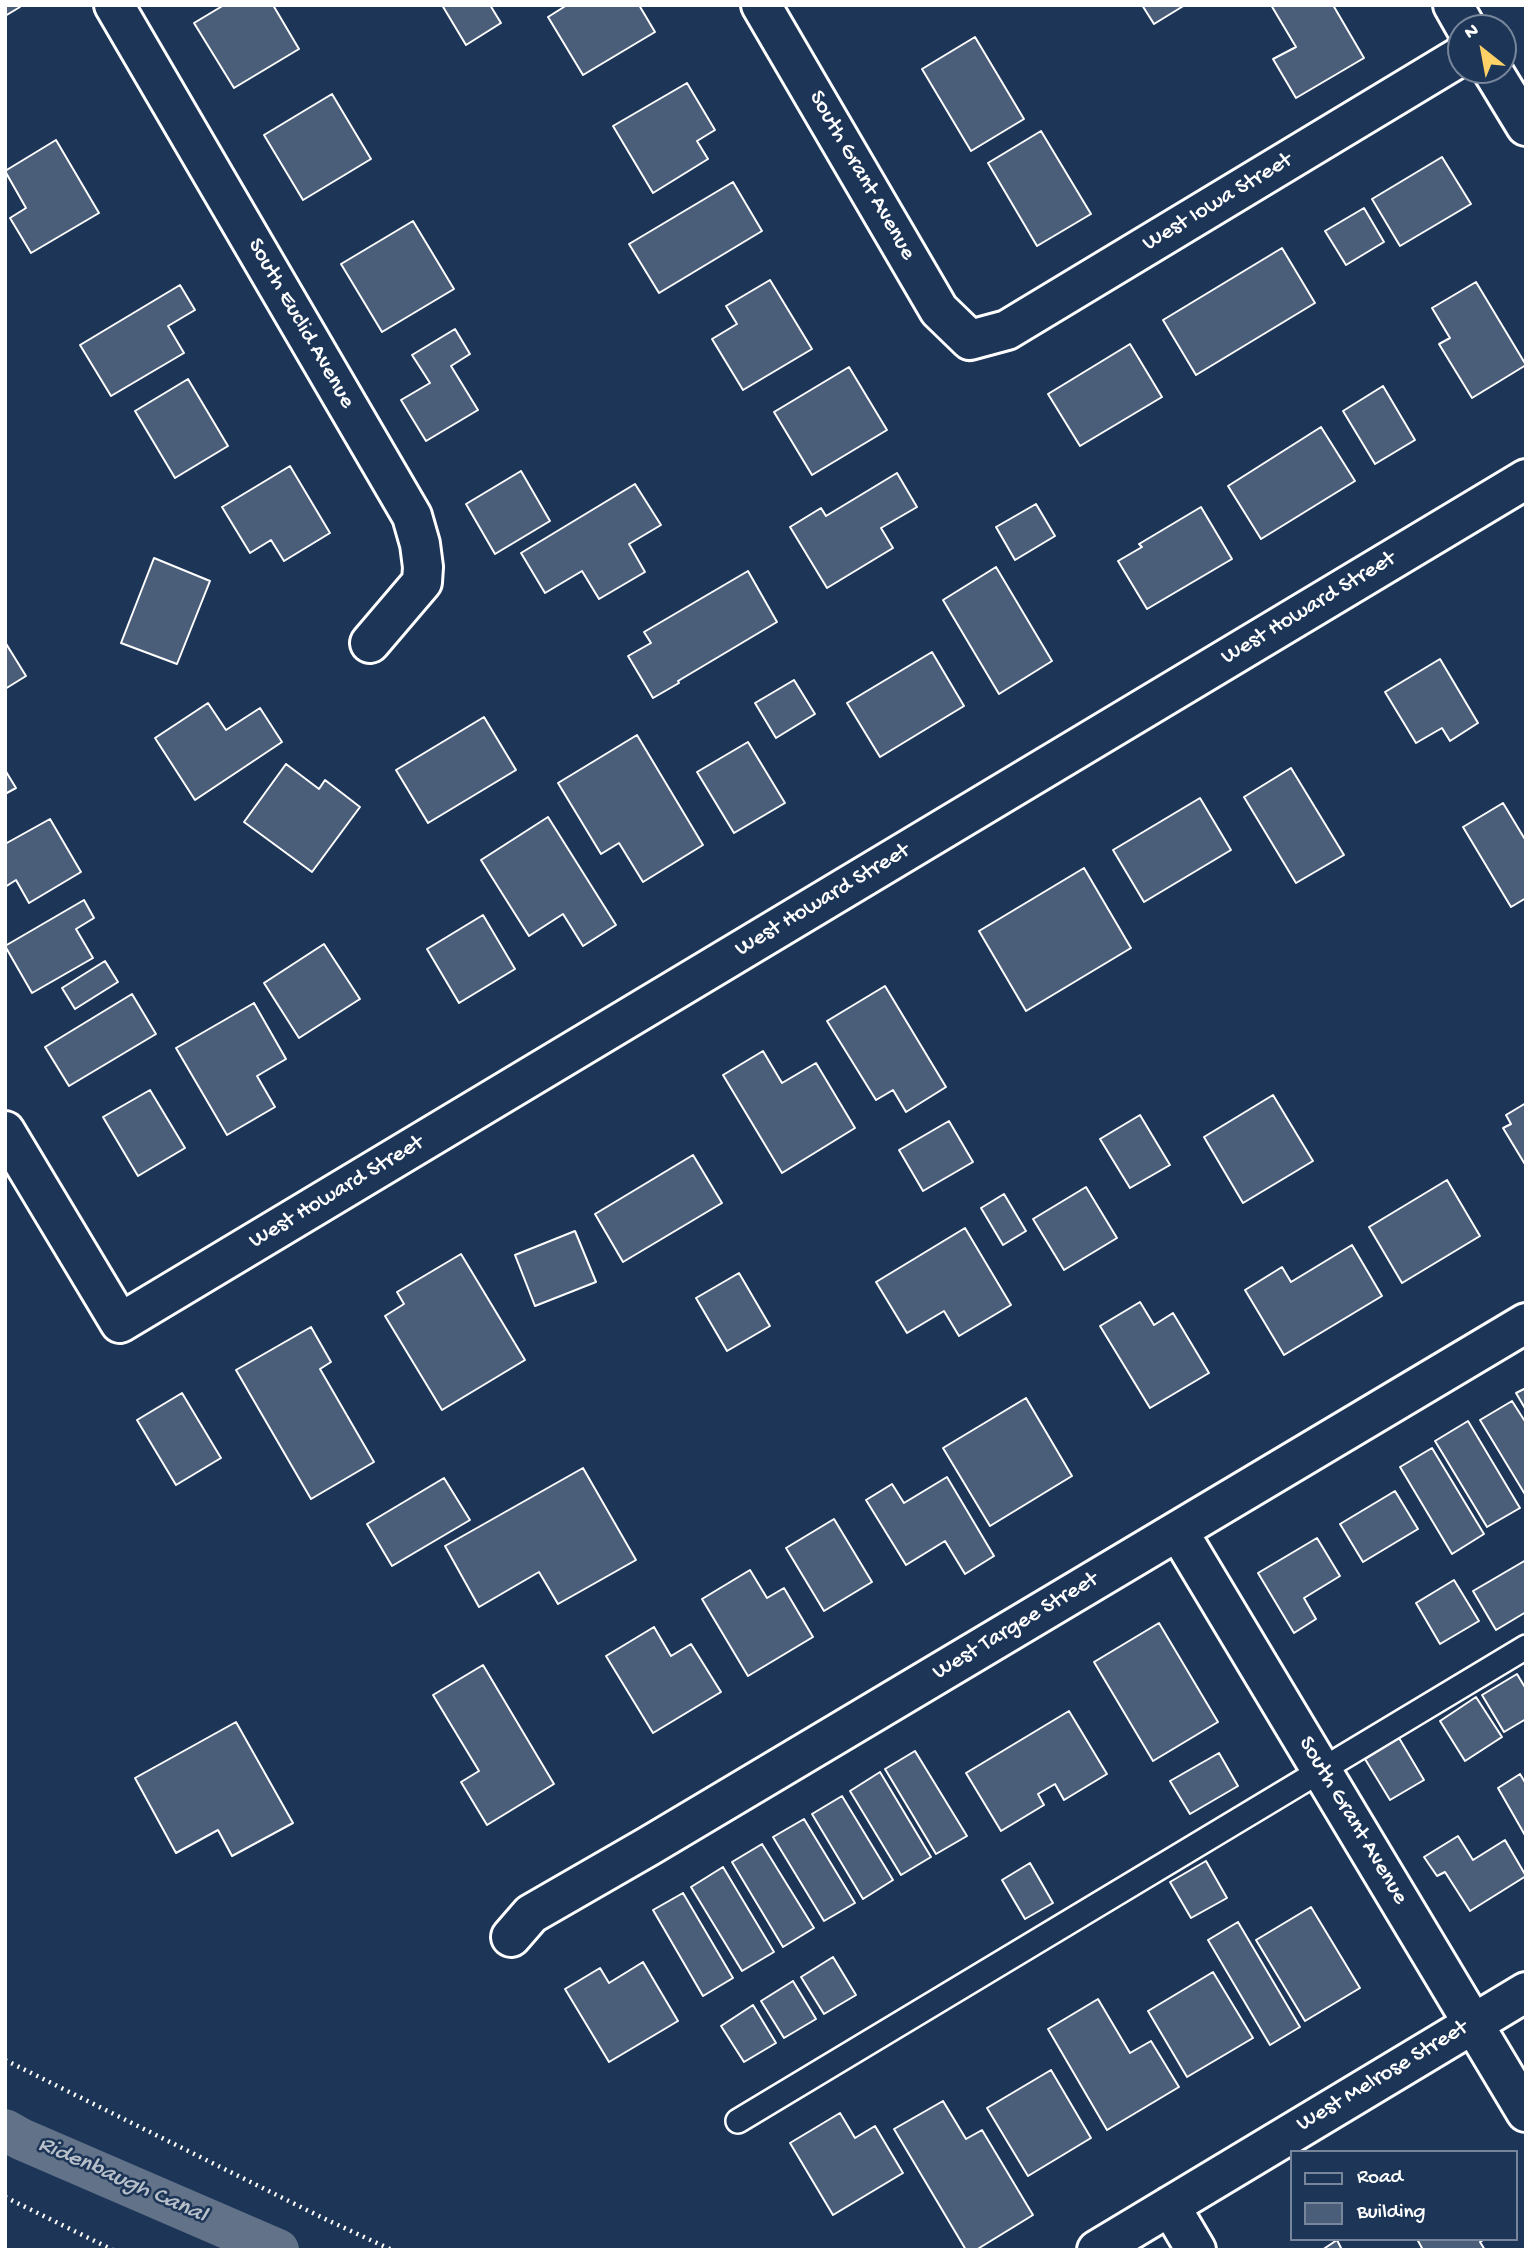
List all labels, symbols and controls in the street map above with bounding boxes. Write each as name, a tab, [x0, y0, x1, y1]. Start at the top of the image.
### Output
north arrow	[1447, 14, 1517, 84]
text: N	[1461, 19, 1483, 45]
street label: South Grant Avenue	[801, 86, 921, 266]
street label: West Iowa Street	[1138, 148, 1298, 258]
street label: South Euclid Avenue	[240, 234, 360, 414]
street label: West Howard Street	[1217, 546, 1401, 672]
street label: West Howard Street	[731, 838, 915, 964]
street label: West Howard Street	[245, 1130, 429, 1256]
street label: West Targee Street	[928, 1567, 1104, 1687]
street label: South Grant Avenue	[1291, 1732, 1413, 1910]
street label: West Melrose Street	[1292, 2015, 1474, 2139]
water label: Ridenbaugh Canal	[33, 2131, 211, 2231]
legend	[1290, 2150, 1517, 2241]
text: Road	[1357, 2166, 1403, 2191]
text: Building	[1357, 2201, 1426, 2226]

